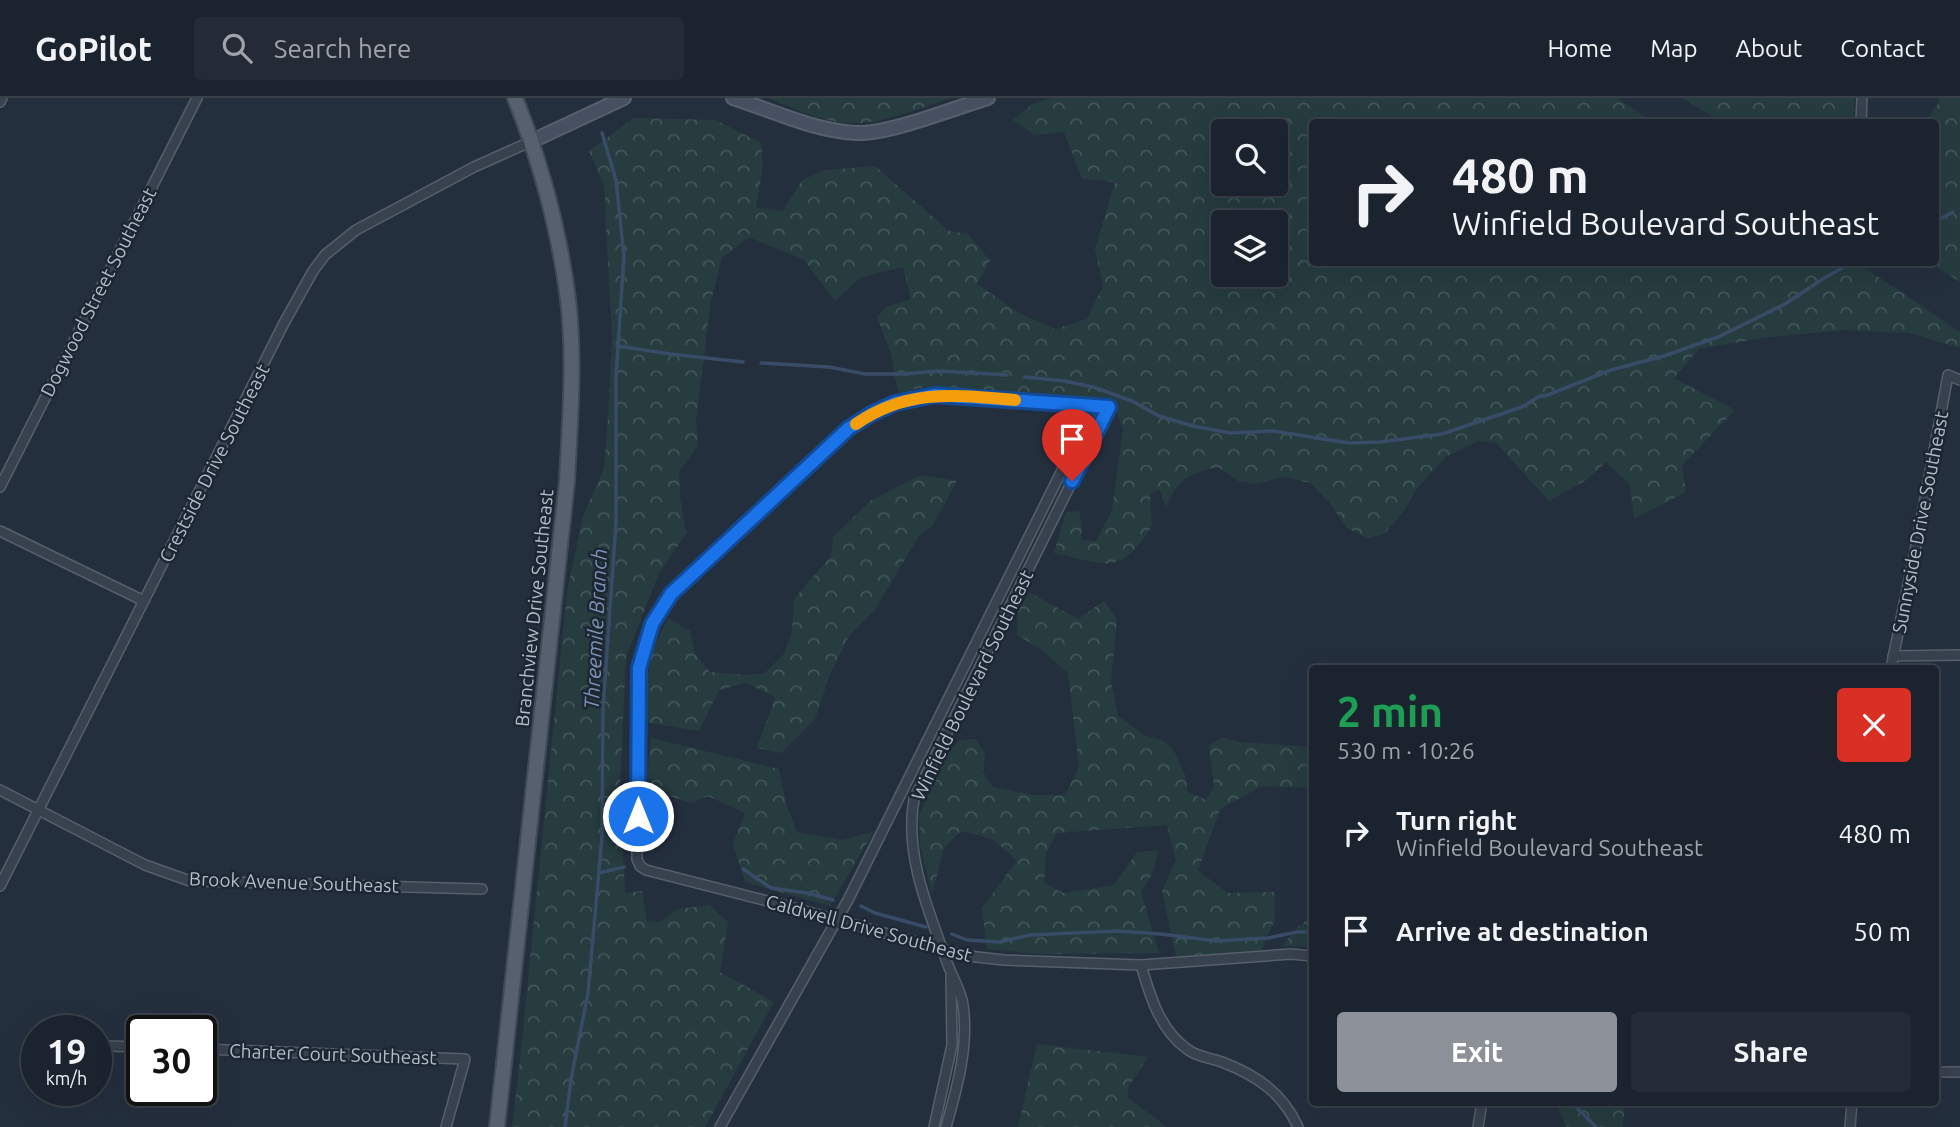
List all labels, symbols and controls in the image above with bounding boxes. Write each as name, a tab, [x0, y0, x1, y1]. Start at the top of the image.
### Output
search box	[194, 17, 684, 80]
icon: search	[218, 29, 256, 67]
text: GoPilot	[35, 30, 152, 67]
text: Search here	[274, 34, 411, 63]
text: Home	[1547, 35, 1612, 62]
text: Map	[1650, 35, 1697, 62]
text: About	[1735, 35, 1802, 62]
text: Contact	[1840, 35, 1925, 62]
map controls	[1211, 119, 1288, 287]
button: search	[1211, 119, 1288, 196]
icon: right	[1337, 147, 1428, 238]
text: 480 m	[1452, 147, 1589, 202]
street label: Dogwood Street Southeast	[36, 183, 161, 400]
text: Winfield Boulevard Southeast	[1452, 205, 1879, 241]
button: layers	[1211, 210, 1288, 287]
street label: Crestside Drive Southeast	[154, 360, 274, 566]
pin	[1042, 409, 1102, 481]
street label: Sunnyside Drive Southeast	[1888, 409, 1952, 635]
icon: arrive	[1053, 420, 1091, 458]
street label: Branchview Drive Southeast	[511, 488, 557, 728]
water label: Threemile Branch	[579, 548, 611, 710]
street label: Winfield Boulevard Southeast	[907, 566, 1038, 804]
text: 2 min	[1337, 688, 1443, 735]
button: close	[1837, 688, 1911, 762]
text: 530 m · 10:26	[1337, 738, 1475, 763]
position arrow	[601, 779, 675, 853]
text: Turn right	[1396, 806, 1517, 835]
icon: right	[1337, 814, 1375, 852]
text: 480 m	[1839, 819, 1911, 848]
text: Winfield Boulevard Southeast	[1396, 835, 1703, 860]
street label: Brook Avenue Southeast	[189, 867, 400, 897]
street label: Caldwell Drive Southeast	[764, 890, 975, 966]
icon: arrive	[1337, 912, 1375, 950]
text: Arrive at destination	[1396, 917, 1649, 946]
text: 50 m	[1853, 917, 1911, 946]
button: Exit	[1337, 1012, 1617, 1092]
button: Share	[1631, 1012, 1911, 1092]
speed limit sign: 30	[126, 1015, 217, 1106]
text: 19	[47, 1031, 86, 1071]
street label: Charter Court Southeast	[229, 1039, 438, 1069]
text: km/h	[46, 1068, 87, 1088]

